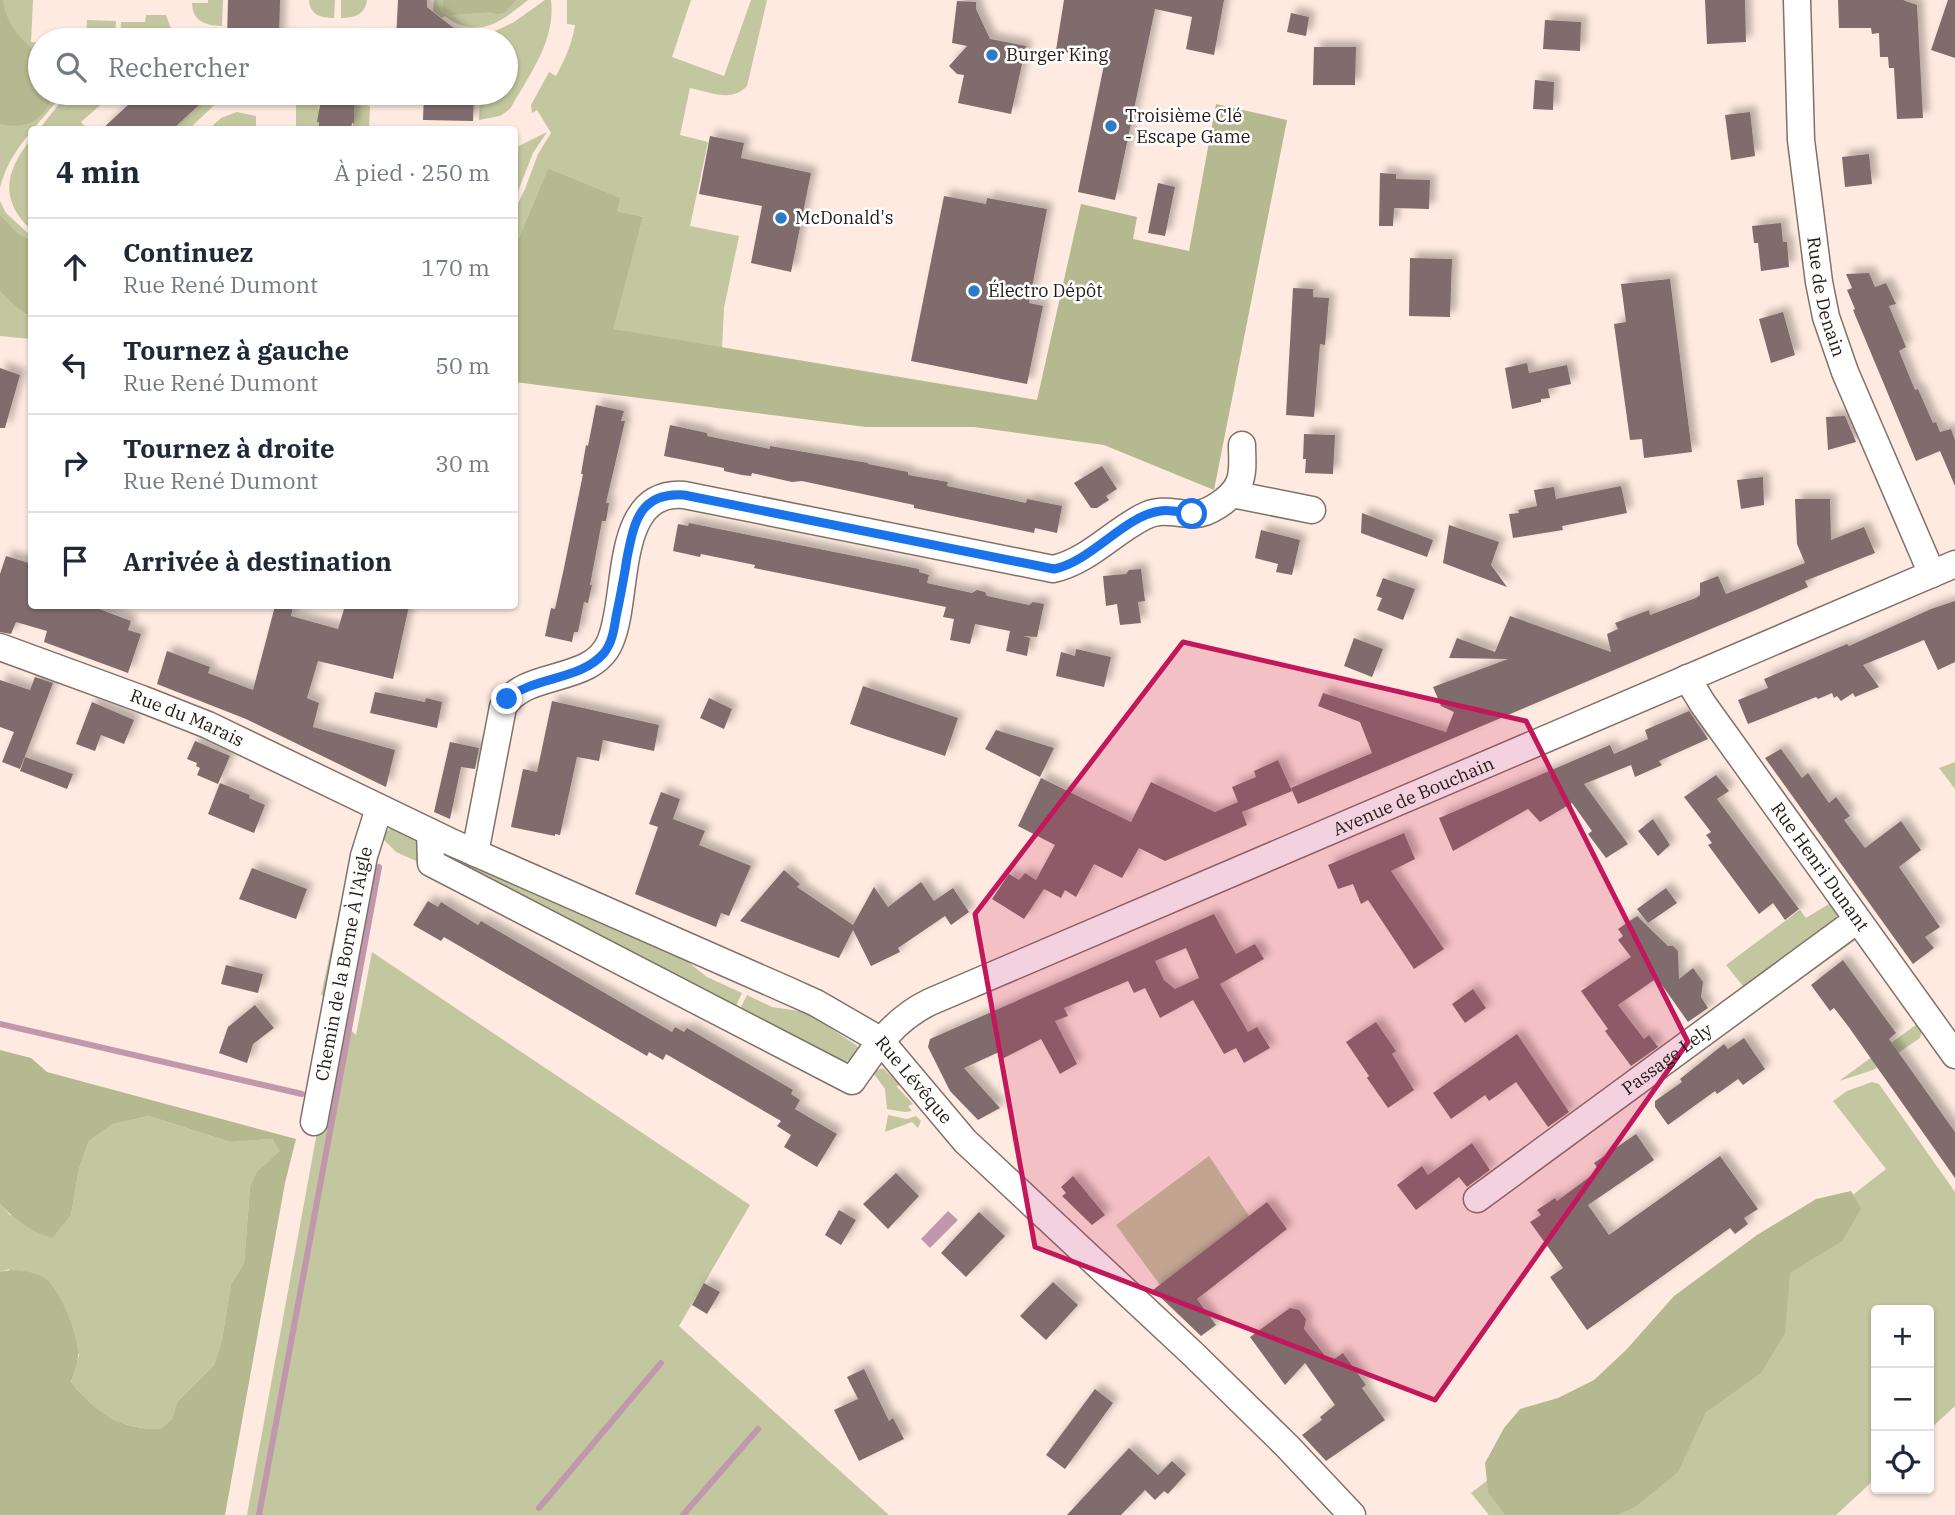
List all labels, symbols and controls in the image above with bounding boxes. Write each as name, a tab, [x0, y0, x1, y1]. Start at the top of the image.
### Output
search box	[28, 28, 518, 105]
place label: Burger King	[1006, 43, 1108, 66]
marker: Burger King	[984, 47, 1000, 63]
icon: search	[52, 48, 90, 86]
text: Rechercher	[108, 50, 249, 84]
place label: Troisième Clé - Escape Game	[1125, 104, 1250, 148]
marker: Troisième Clé - Escape Game	[1103, 118, 1119, 134]
text: 4 min	[56, 152, 140, 191]
text: À pied · 250 m	[334, 157, 490, 187]
place label: McDonald's	[795, 206, 894, 229]
marker: McDonald's	[773, 210, 789, 226]
text: Continuez	[123, 235, 253, 269]
street label: Rue de Denain	[1802, 235, 1851, 360]
icon: ahead	[56, 248, 94, 286]
text: 170 m	[421, 252, 490, 282]
text: Rue René Dumont	[123, 269, 318, 299]
place label: Électro Dépôt	[988, 279, 1103, 302]
marker: Électro Dépôt	[966, 283, 982, 299]
text: Tournez à gauche	[123, 333, 349, 367]
icon: left	[56, 346, 94, 384]
text: 50 m	[435, 350, 490, 380]
text: Rue René Dumont	[123, 367, 318, 397]
text: Tournez à droite	[123, 431, 335, 465]
icon: right	[56, 444, 94, 482]
text: 30 m	[435, 448, 490, 478]
text: Rue René Dumont	[123, 465, 318, 495]
route start	[1176, 498, 1207, 529]
icon: arrive	[56, 542, 94, 580]
text: Arrivée à destination	[123, 544, 392, 578]
route end	[491, 683, 522, 714]
street label: Rue du Marais	[127, 684, 248, 752]
street label: Avenue de Bouchain	[1329, 751, 1497, 841]
street label: Rue Henri Dunant	[1766, 798, 1874, 936]
street label: Chemin de la Borne À l'Aigle	[310, 843, 377, 1083]
street label: Passage Lely	[1617, 1018, 1717, 1100]
street label: Rue Lévêque	[870, 1031, 958, 1128]
map controls	[1871, 1305, 1934, 1494]
button: +	[1871, 1305, 1934, 1368]
button: −	[1871, 1368, 1934, 1431]
button: locate	[1871, 1431, 1934, 1494]

